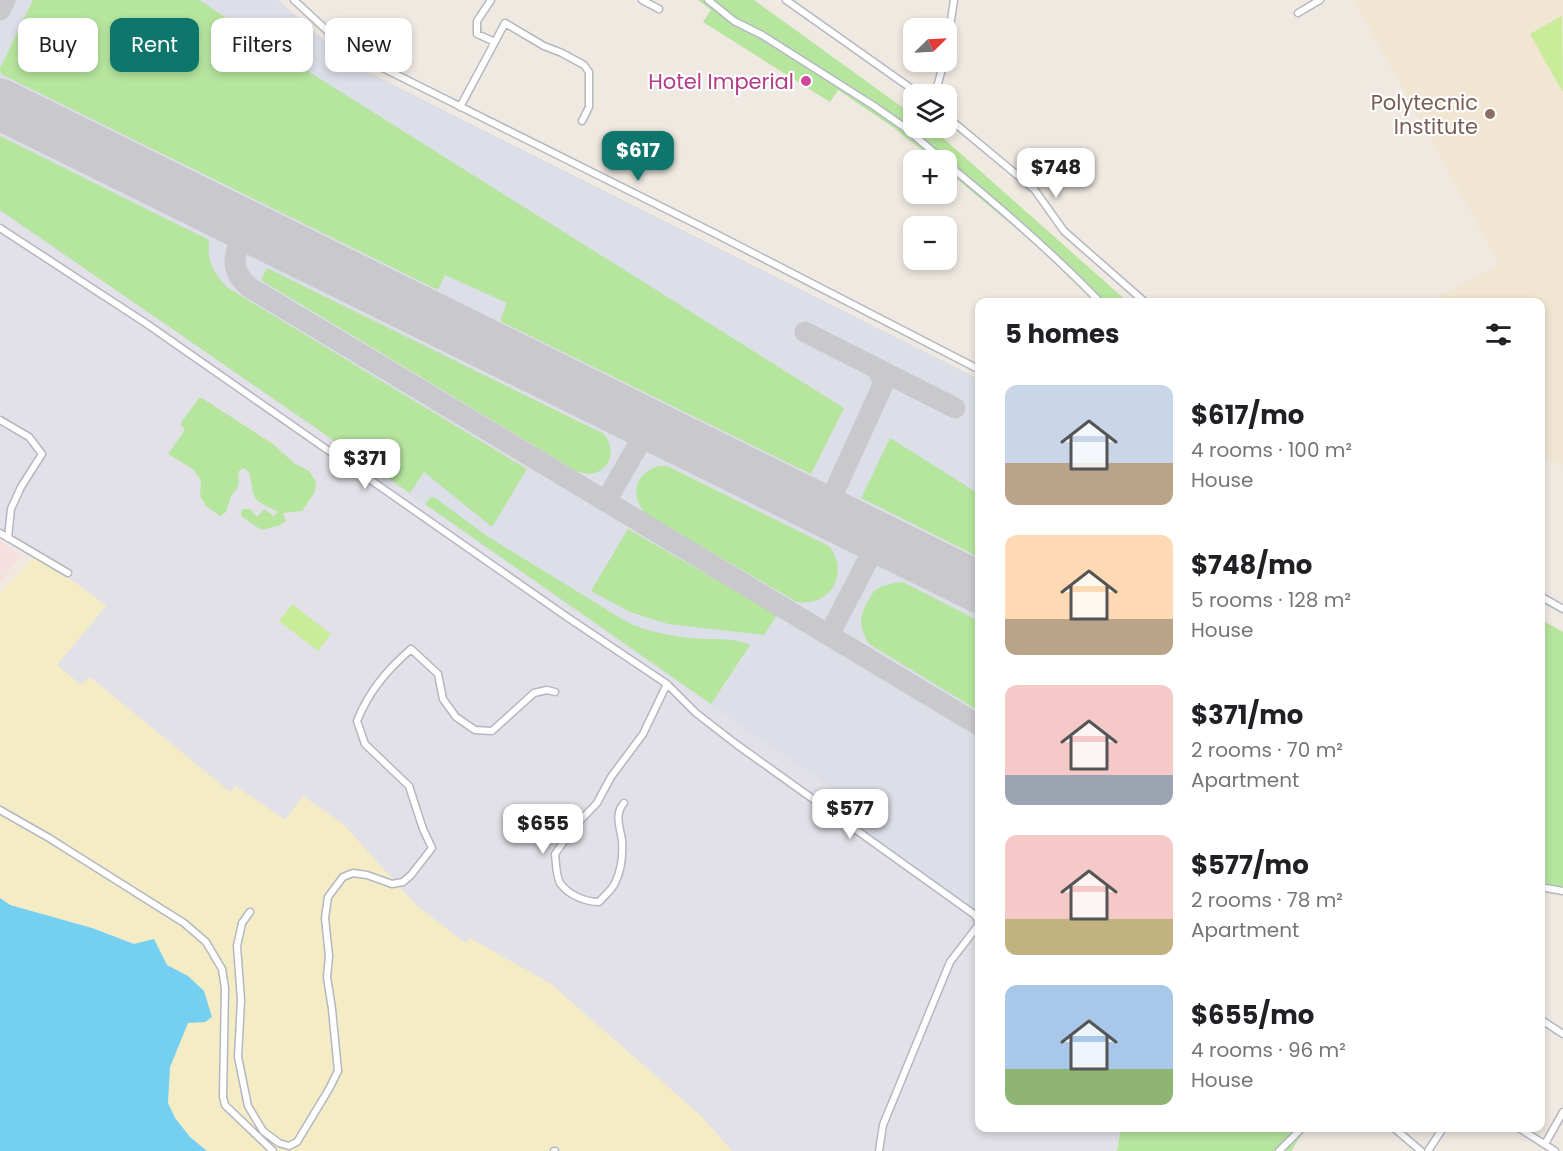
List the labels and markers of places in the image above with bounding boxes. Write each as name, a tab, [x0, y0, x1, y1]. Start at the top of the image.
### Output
place label: Hotel Imperial	[648, 67, 794, 96]
marker: Hotel Imperial	[799, 74, 813, 88]
place label: Polytecnic Institute	[1371, 88, 1478, 141]
marker: Polytecnic Institute	[1483, 107, 1497, 121]
pin: $617	[602, 131, 674, 182]
pin: $748	[1020, 148, 1092, 199]
pin: $371	[329, 439, 401, 490]
pin: $577	[814, 789, 886, 840]
pin: $655	[507, 804, 579, 855]

